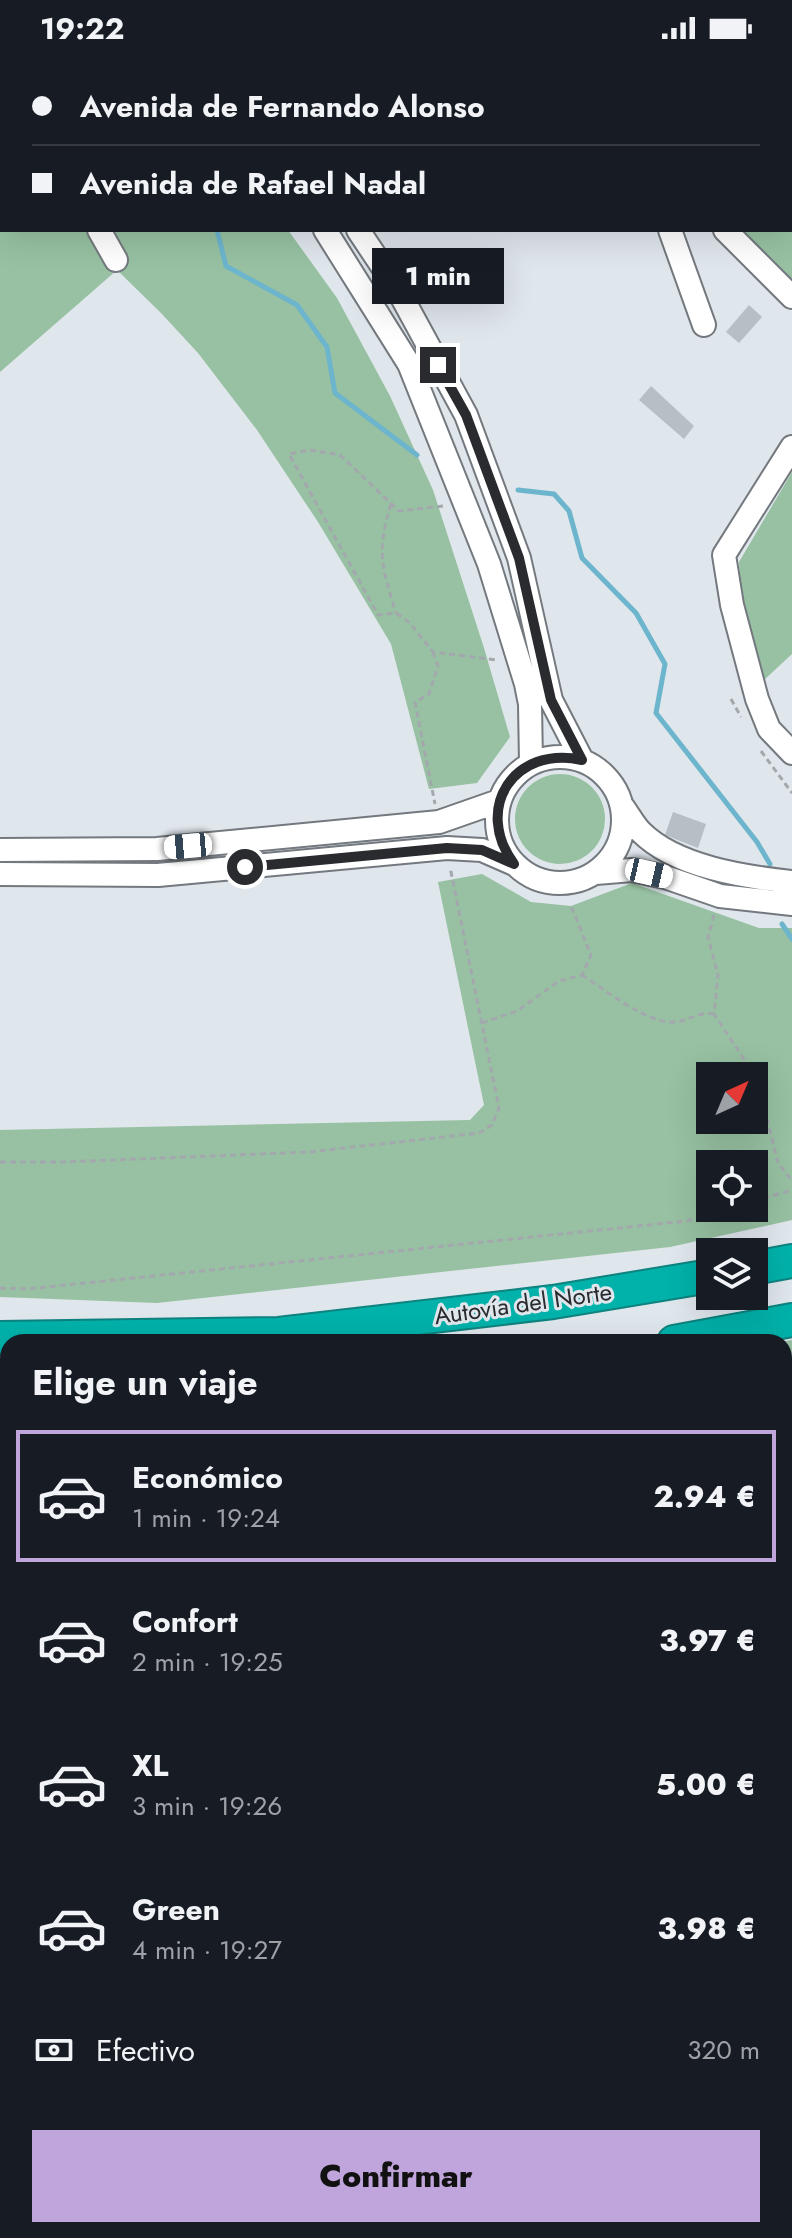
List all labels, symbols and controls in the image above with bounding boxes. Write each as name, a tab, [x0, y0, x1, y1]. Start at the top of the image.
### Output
text: 19:22	[40, 7, 124, 50]
text: Avenida de Fernando Alonso	[80, 85, 485, 128]
text: Avenida de Rafael Nadal	[80, 162, 426, 205]
callout: 1 min	[372, 249, 504, 305]
text: 1 min	[405, 257, 471, 295]
route end	[420, 347, 456, 383]
car	[163, 832, 213, 860]
route start	[227, 849, 263, 885]
car	[623, 856, 675, 890]
north arrow	[696, 1062, 768, 1134]
map controls	[696, 1062, 768, 1310]
button: locate	[696, 1150, 768, 1222]
button: layers	[696, 1238, 768, 1310]
street label: Autovía del Norte	[432, 1274, 614, 1333]
text: Elige un viaje	[32, 1356, 258, 1408]
text: Económico	[132, 1456, 283, 1499]
icon: car	[36, 1460, 108, 1532]
text: 2.94 €	[653, 1475, 756, 1518]
text: 1 min · 19:24	[132, 1499, 280, 1537]
text: Confort	[132, 1600, 238, 1643]
icon: car	[36, 1604, 108, 1676]
text: 3.97 €	[659, 1619, 756, 1662]
text: 2 min · 19:25	[132, 1643, 283, 1681]
text: XL	[132, 1744, 168, 1787]
icon: car	[36, 1748, 108, 1820]
text: 5.00 €	[656, 1763, 756, 1806]
text: 3 min · 19:26	[132, 1787, 282, 1825]
text: Green	[132, 1888, 220, 1931]
icon: car	[36, 1892, 108, 1964]
text: 3.98 €	[658, 1907, 756, 1950]
text: 4 min · 19:27	[132, 1931, 282, 1969]
icon: cash	[32, 2028, 76, 2072]
text: Efectivo	[96, 2029, 195, 2072]
text: 320 m	[687, 2031, 760, 2069]
button: Confirmar	[32, 2130, 760, 2222]

